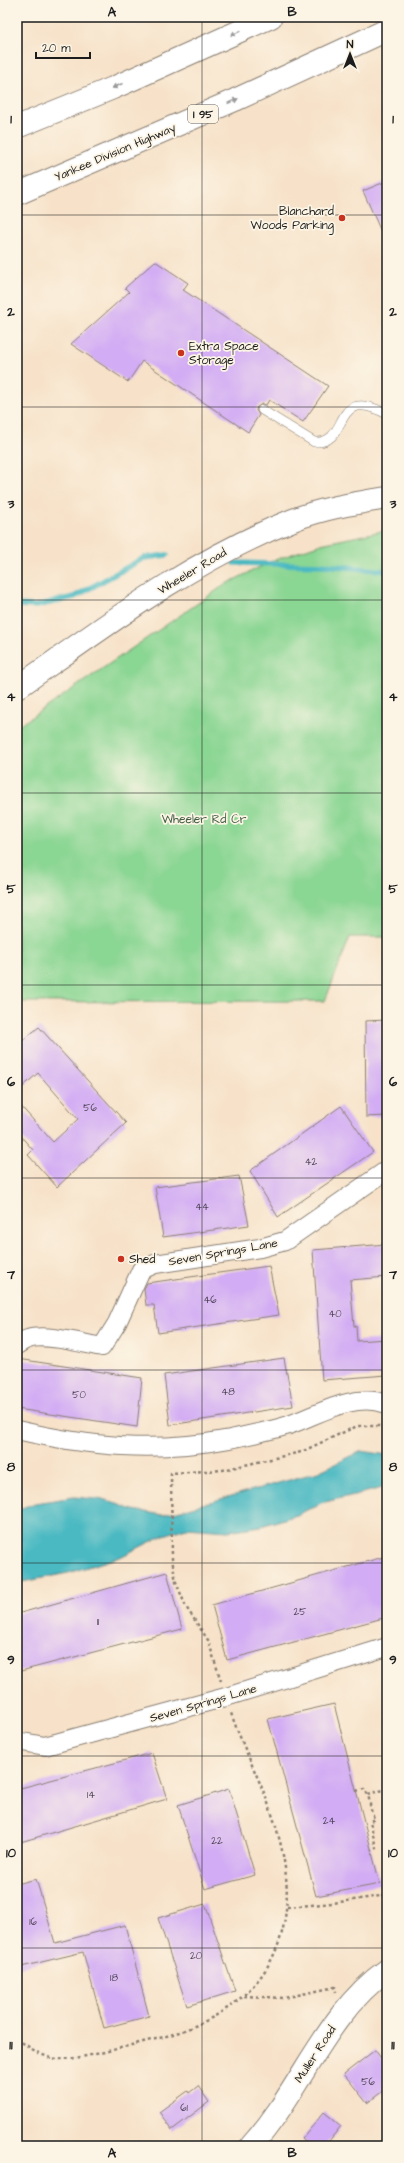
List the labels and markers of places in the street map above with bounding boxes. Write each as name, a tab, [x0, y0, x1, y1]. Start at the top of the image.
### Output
place label: Blanchard Woods Parking	[250, 203, 334, 235]
marker: Blanchard Woods Parking	[337, 213, 347, 223]
place label: Extra Space Storage	[189, 338, 259, 370]
marker: Extra Space Storage	[176, 348, 186, 358]
place label: Shed	[129, 1251, 155, 1268]
marker: Shed	[116, 1254, 126, 1264]

